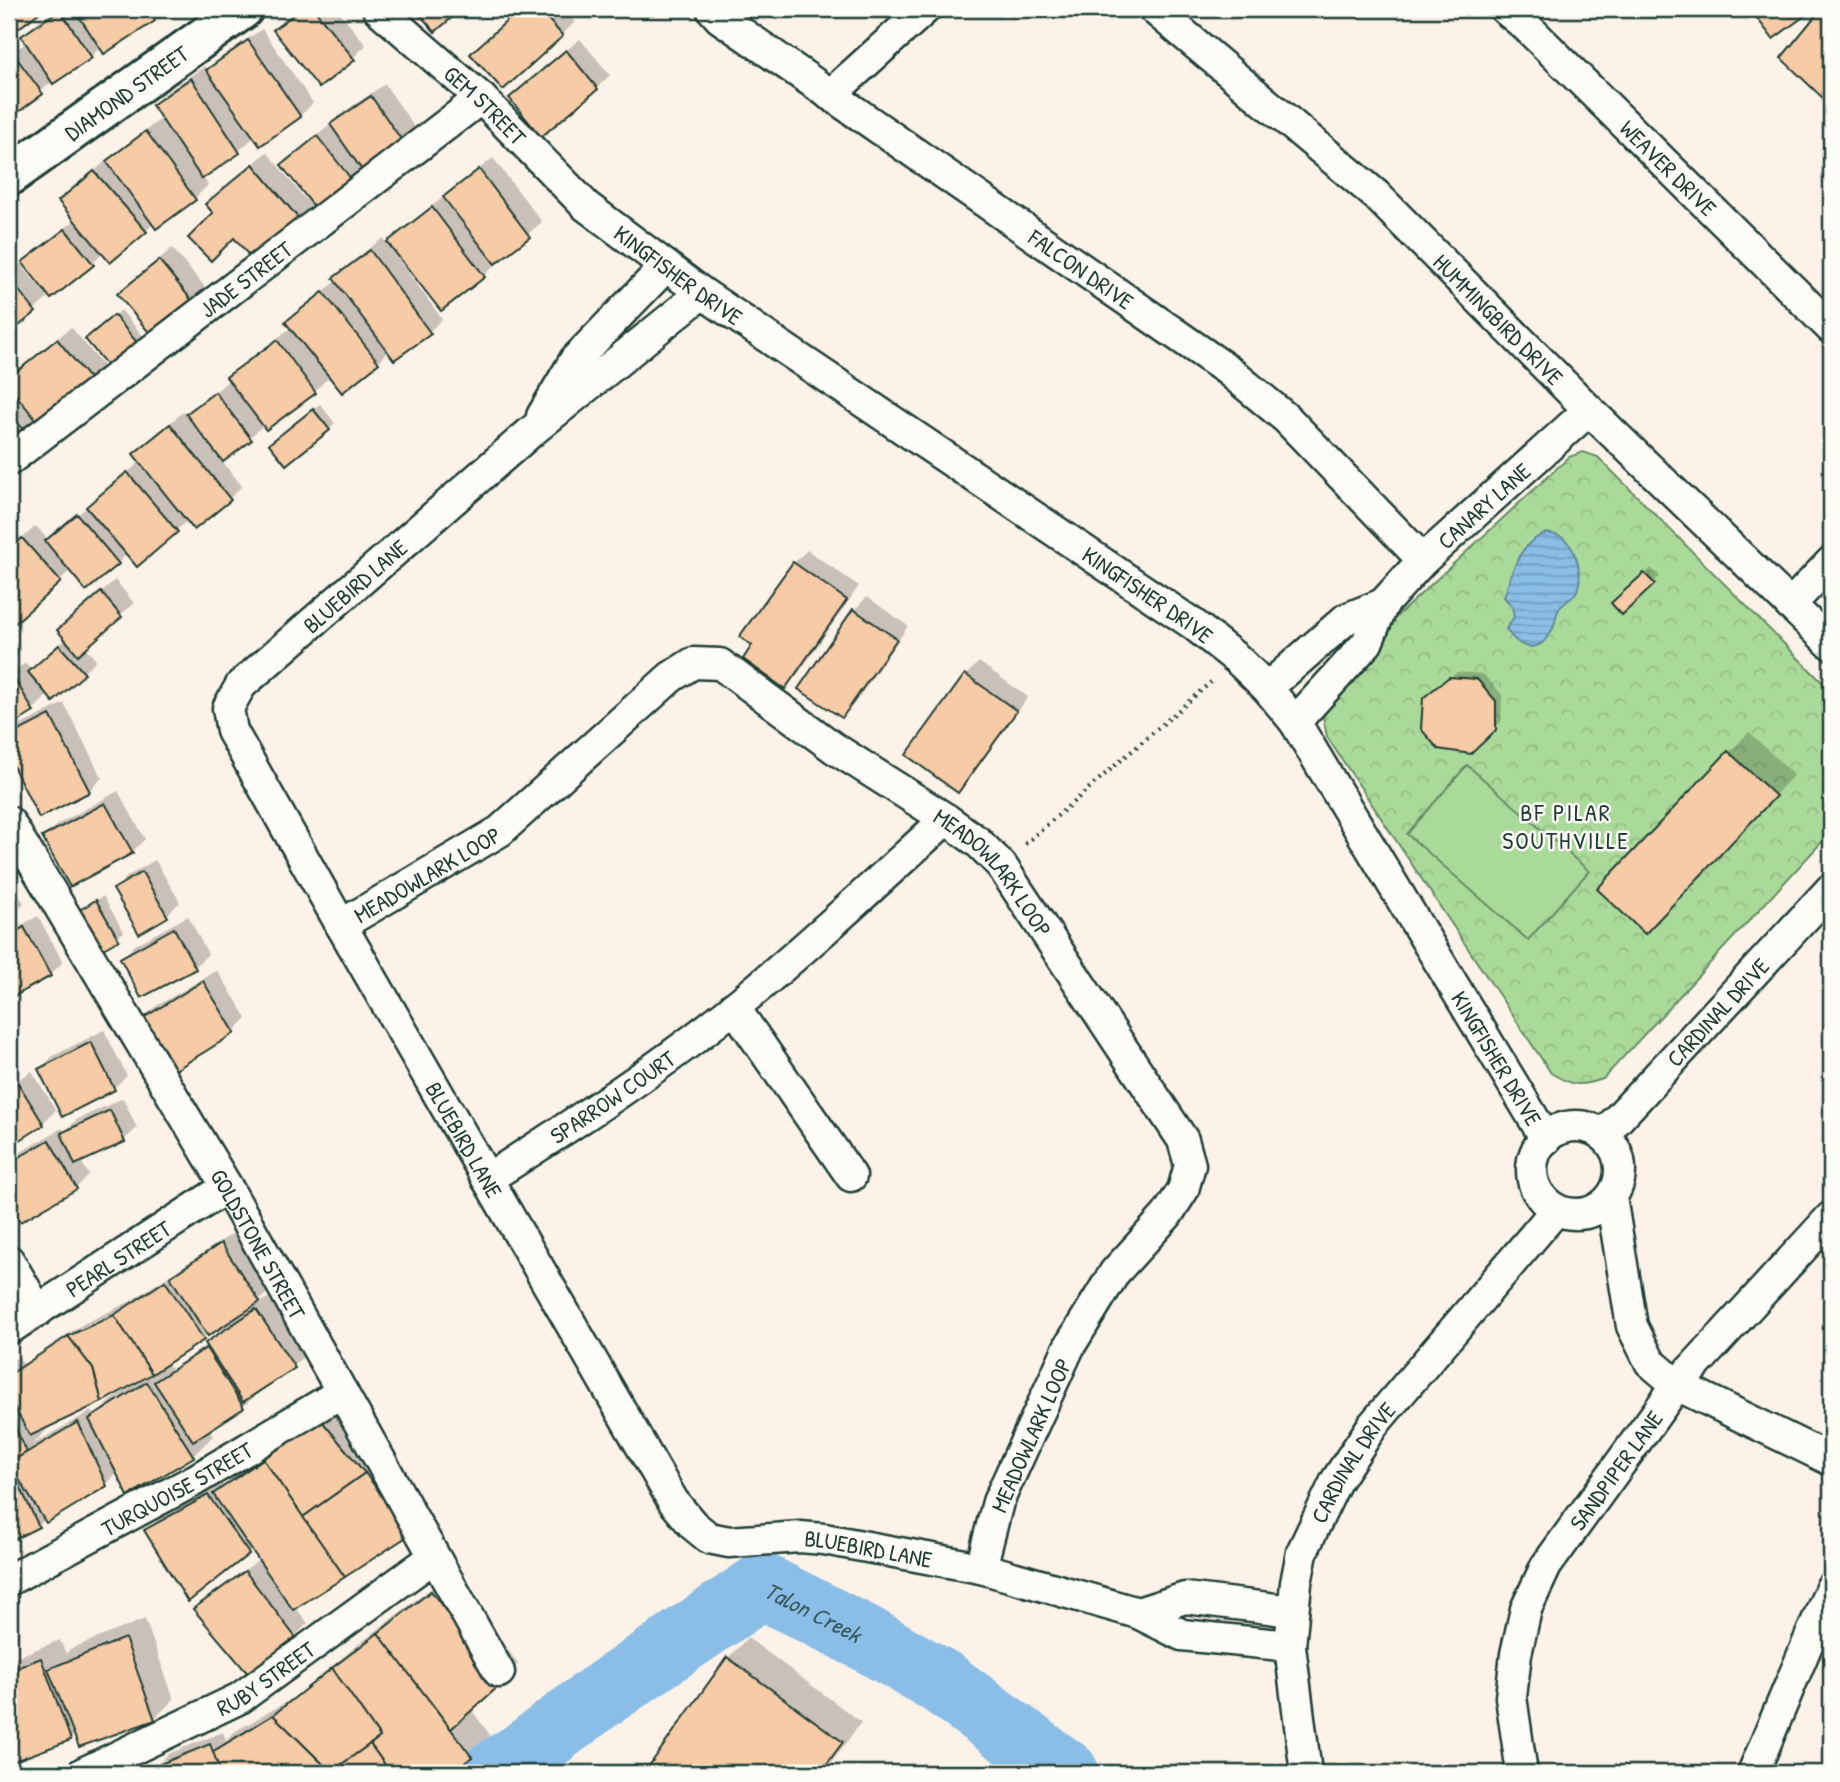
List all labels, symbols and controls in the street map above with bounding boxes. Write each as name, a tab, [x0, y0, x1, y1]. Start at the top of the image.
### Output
street label: DIAMOND STREET	[58, 37, 195, 147]
street label: GEM STREET	[438, 58, 534, 152]
street label: WEAVER DRIVE	[1614, 113, 1724, 222]
street label: KINGFISHER DRIVE	[608, 217, 749, 332]
street label: FALCON DRIVE	[1022, 221, 1140, 316]
street label: JADE STREET	[193, 233, 298, 324]
street label: HUMMINGBIRD DRIVE	[1427, 246, 1571, 391]
street label: CANARY LANE	[1430, 455, 1537, 556]
street label: BLUEBIRD LANE	[296, 532, 414, 640]
street label: KINGFISHER DRIVE	[1077, 539, 1220, 650]
district label: BF PILAR SOUTHVILLE	[1502, 796, 1630, 856]
street label: MEADOWLARK LOOP	[928, 800, 1060, 943]
street label: MEADOWLARK LOOP	[348, 819, 506, 930]
street label: CARDINAL DRIVE	[1659, 951, 1775, 1073]
street label: KINGFISHER DRIVE	[1445, 985, 1550, 1131]
street label: SPARROW COURT	[544, 1042, 681, 1150]
street label: BLUEBIRD LANE	[419, 1076, 510, 1203]
street label: GOLDSTONE STREET	[204, 1163, 313, 1325]
street label: PEARL STREET	[59, 1212, 177, 1304]
street label: MEADOWLARK LOOP	[983, 1353, 1079, 1517]
street label: CARDINAL DRIVE	[1303, 1395, 1402, 1528]
street label: SANDPIPER LANE	[1562, 1404, 1669, 1536]
street label: TURQUOISE STREET	[96, 1434, 258, 1543]
street label: BLUEBIRD LANE	[803, 1522, 935, 1574]
water label: Talon Creek	[759, 1574, 869, 1651]
street label: RUBY STREET	[211, 1633, 321, 1723]

